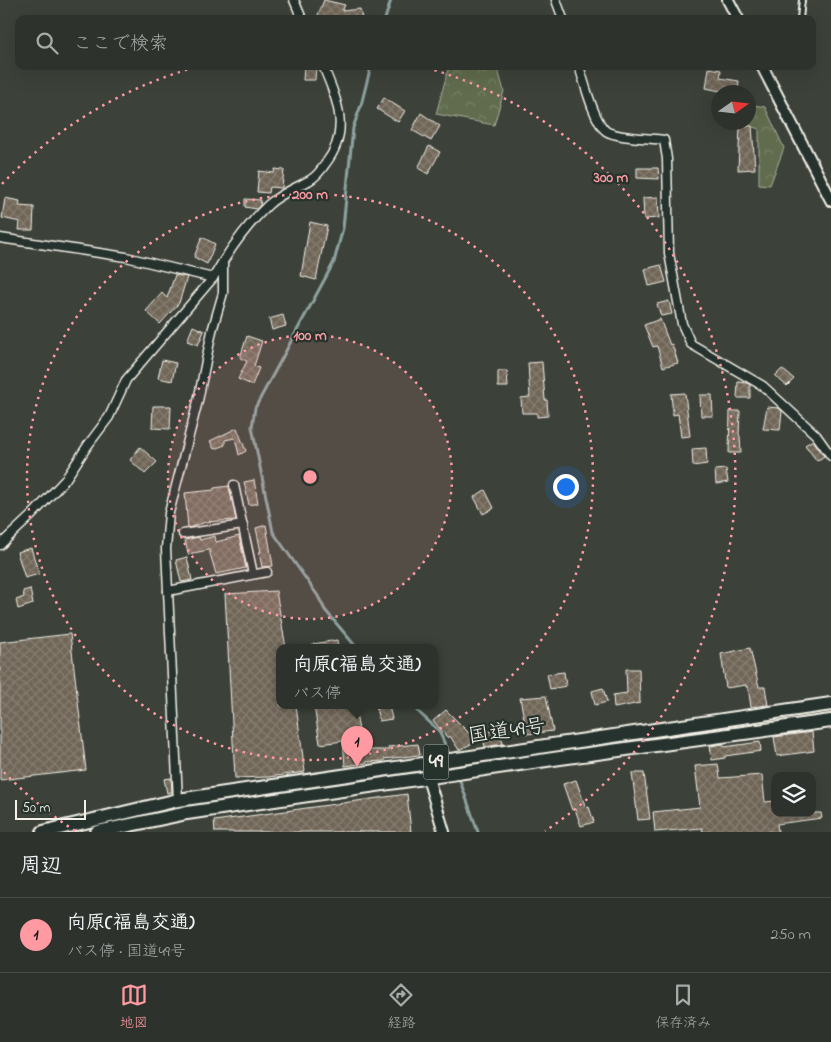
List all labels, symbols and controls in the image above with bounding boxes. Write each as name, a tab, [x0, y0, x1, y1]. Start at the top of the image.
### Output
search box	[15, 15, 816, 70]
icon: search	[33, 29, 61, 57]
text: ここで検索	[73, 31, 168, 58]
north arrow	[711, 85, 756, 130]
text: 300 m	[593, 167, 629, 189]
text: 200 m	[291, 184, 328, 206]
text: 100 m	[293, 325, 327, 347]
centre of rings	[301, 468, 319, 486]
your location	[553, 474, 579, 500]
popup	[276, 644, 438, 709]
text: 向原(福島交通)	[293, 652, 421, 679]
text: バス停	[293, 682, 341, 706]
street label: 国道49号	[466, 712, 548, 752]
pin: 1	[341, 726, 373, 767]
road number: 49	[424, 744, 448, 780]
map controls	[771, 772, 816, 817]
button: layers	[771, 772, 816, 817]
scale bar	[15, 797, 86, 820]
text: 50 m	[22, 798, 50, 819]
text: 周辺	[20, 852, 62, 882]
text: 向原(福島交通)	[67, 910, 195, 937]
text: 1	[33, 923, 39, 947]
text: 250 m	[771, 923, 811, 947]
text: バス停 · 国道49号	[67, 940, 186, 964]
tab: 地図	[120, 981, 148, 1034]
tab: 経路	[387, 981, 415, 1034]
tab: 保存済み	[655, 981, 711, 1034]

